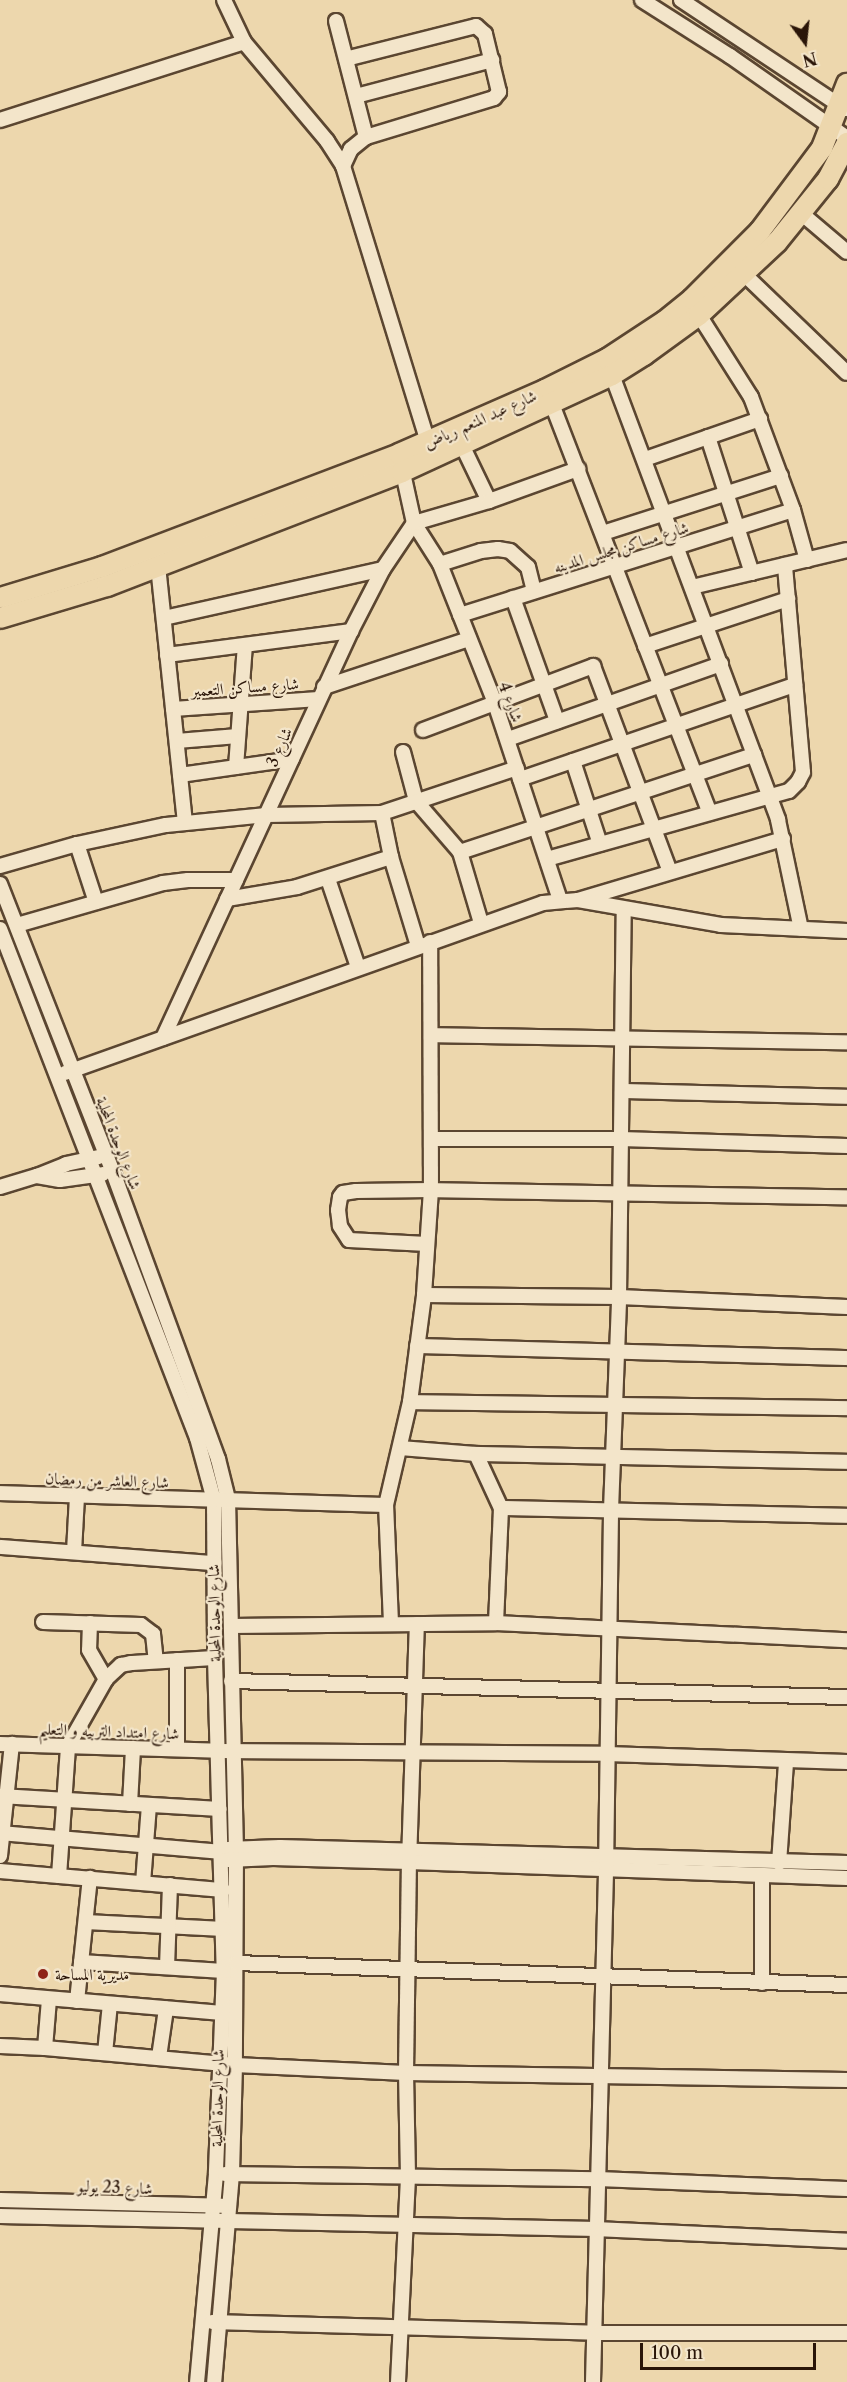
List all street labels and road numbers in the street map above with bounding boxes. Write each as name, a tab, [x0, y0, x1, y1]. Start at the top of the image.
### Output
street label: شارع عبد المنعم رياض	[421, 386, 539, 452]
street label: شارع مساكن مجلس المدينه	[551, 517, 691, 577]
street label: شارع مساكن التعمير	[191, 674, 299, 700]
street label: شارع 4	[495, 679, 527, 725]
street label: شارع 3	[262, 724, 296, 770]
street label: شارع الوحدة المحلية	[92, 1094, 146, 1192]
street label: شارع العاشر من رمضان	[45, 1468, 169, 1492]
street label: شارع الوحدة المحلية	[204, 1564, 224, 1662]
street label: شارع امتداد التربيه و التعليم	[39, 1719, 179, 1743]
street label: شارع الوحدة المحلية	[207, 2049, 227, 2147]
street label: شارع 23 يوليو	[77, 2176, 153, 2198]

